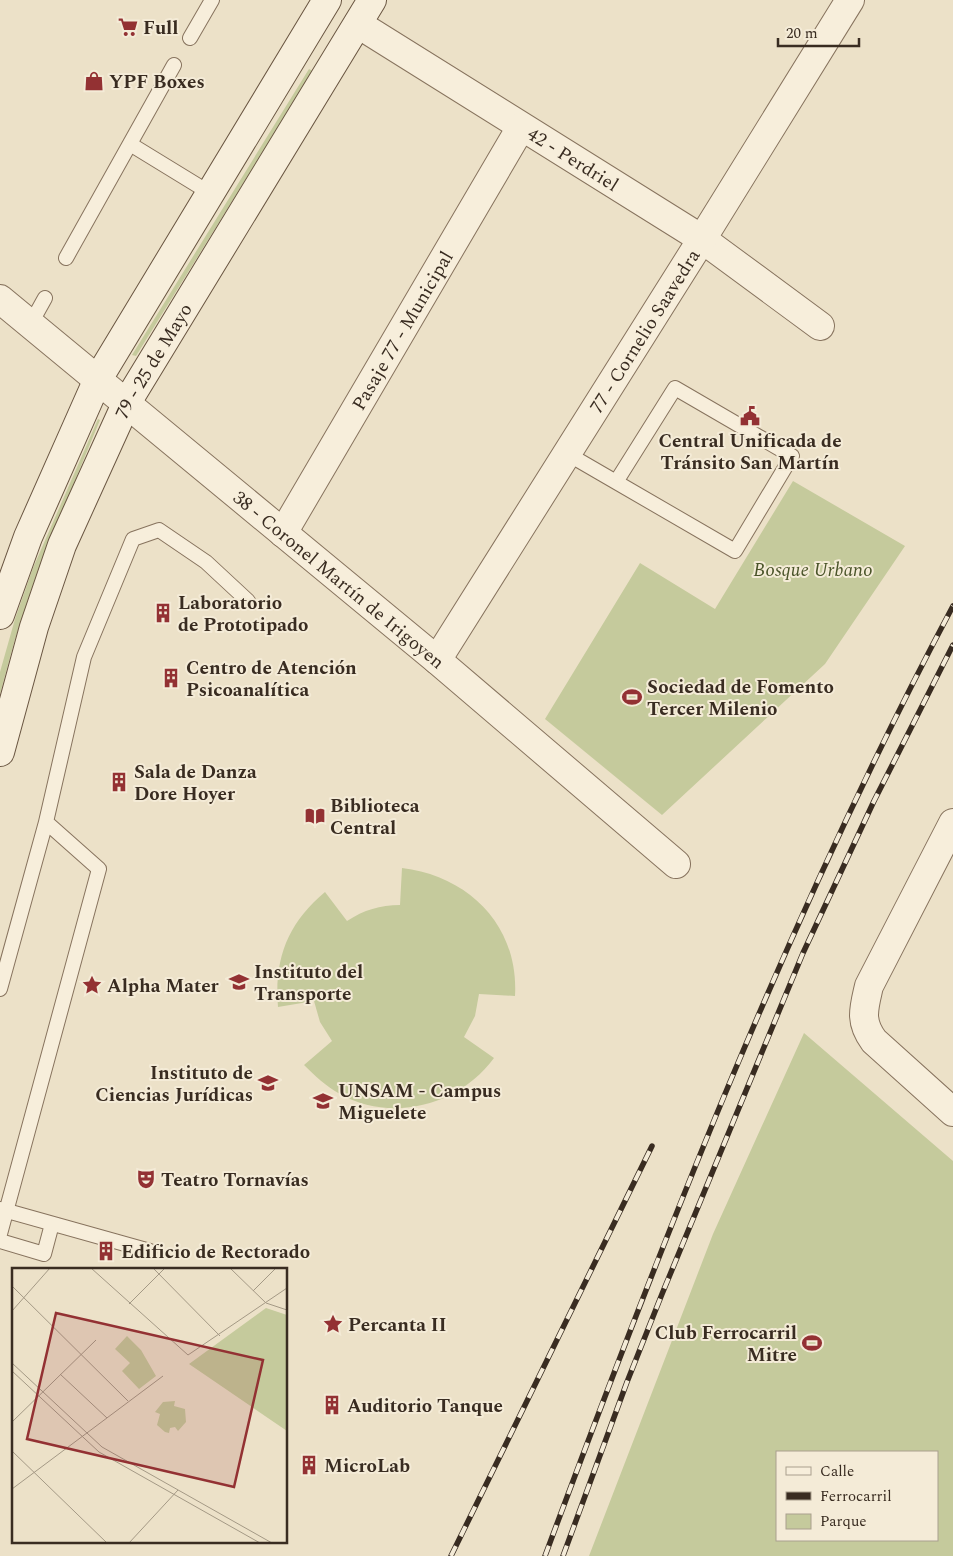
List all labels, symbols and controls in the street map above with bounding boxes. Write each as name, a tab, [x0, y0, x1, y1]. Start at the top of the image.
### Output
place label: Full	[143, 14, 179, 43]
scale bar	[778, 15, 859, 47]
supermarket icon: Full	[117, 16, 139, 38]
text: 20 m	[786, 22, 818, 45]
place label: YPF Boxes	[109, 68, 205, 97]
shop icon: YPF Boxes	[83, 70, 105, 92]
street label: 42 - Perdriel	[521, 120, 624, 200]
street label: 77 - Cornelio Saavedra	[583, 243, 709, 419]
street label: Pasaje 77 - Municipal	[345, 246, 461, 416]
street label: 79 - 25 de Mayo	[108, 298, 200, 424]
public building icon: Central Unificada de Tránsito San Martín	[739, 405, 761, 427]
place label: Central Unificada de Tránsito San Martín	[658, 427, 842, 478]
street label: 38 - Coronel Martín de Irigoyen	[226, 484, 451, 677]
park label: Bosque Urbano	[753, 556, 873, 585]
place label: Laboratorio de Prototipado	[178, 589, 308, 640]
building icon: Laboratorio de Prototipado	[152, 602, 174, 624]
place label: Centro de Atención Psicoanalítica	[186, 654, 357, 705]
building icon: Centro de Atención Psicoanalítica	[160, 667, 182, 689]
place label: Sociedad de Fomento Tercer Milenio	[647, 673, 834, 724]
sports icon: Sociedad de Fomento Tercer Milenio	[621, 686, 643, 708]
place label: Sala de Danza Dore Hoyer	[134, 758, 257, 809]
building icon: Sala de Danza Dore Hoyer	[108, 771, 130, 793]
place label: Biblioteca Central	[330, 792, 420, 843]
library icon: Biblioteca Central	[304, 805, 326, 827]
place label: Instituto del Transporte	[254, 958, 363, 1009]
school or university icon: Instituto del Transporte	[228, 971, 250, 993]
place label: Alpha Mater	[107, 972, 220, 1001]
place icon: Alpha Mater	[81, 974, 103, 996]
place label: Instituto de Ciencias Jurídicas	[95, 1059, 253, 1110]
school or university icon: Instituto de Ciencias Jurídicas	[257, 1072, 279, 1094]
place label: UNSAM - Campus Miguelete	[338, 1077, 501, 1128]
school or university icon: UNSAM - Campus Miguelete	[312, 1090, 334, 1112]
place label: Teatro Tornavías	[161, 1166, 309, 1195]
theatre icon: Teatro Tornavías	[135, 1168, 157, 1190]
place label: Edificio de Rectorado	[121, 1238, 310, 1267]
building icon: Edificio de Rectorado	[95, 1240, 117, 1262]
inset map	[12, 1268, 288, 1544]
place label: Percanta II	[348, 1311, 447, 1340]
place icon: Percanta II	[322, 1313, 344, 1335]
place label: Club Ferrocarril Mitre	[655, 1319, 797, 1370]
sports icon: Club Ferrocarril Mitre	[801, 1332, 823, 1354]
place label: Auditorio Tanque	[347, 1392, 503, 1421]
building icon: Auditorio Tanque	[321, 1394, 343, 1416]
legend	[776, 1451, 938, 1541]
place label: MicroLab	[324, 1452, 410, 1481]
building icon: MicroLab	[298, 1454, 320, 1476]
text: Calle	[820, 1460, 854, 1483]
text: Ferrocarril	[820, 1485, 892, 1508]
text: Parque	[820, 1510, 867, 1533]

